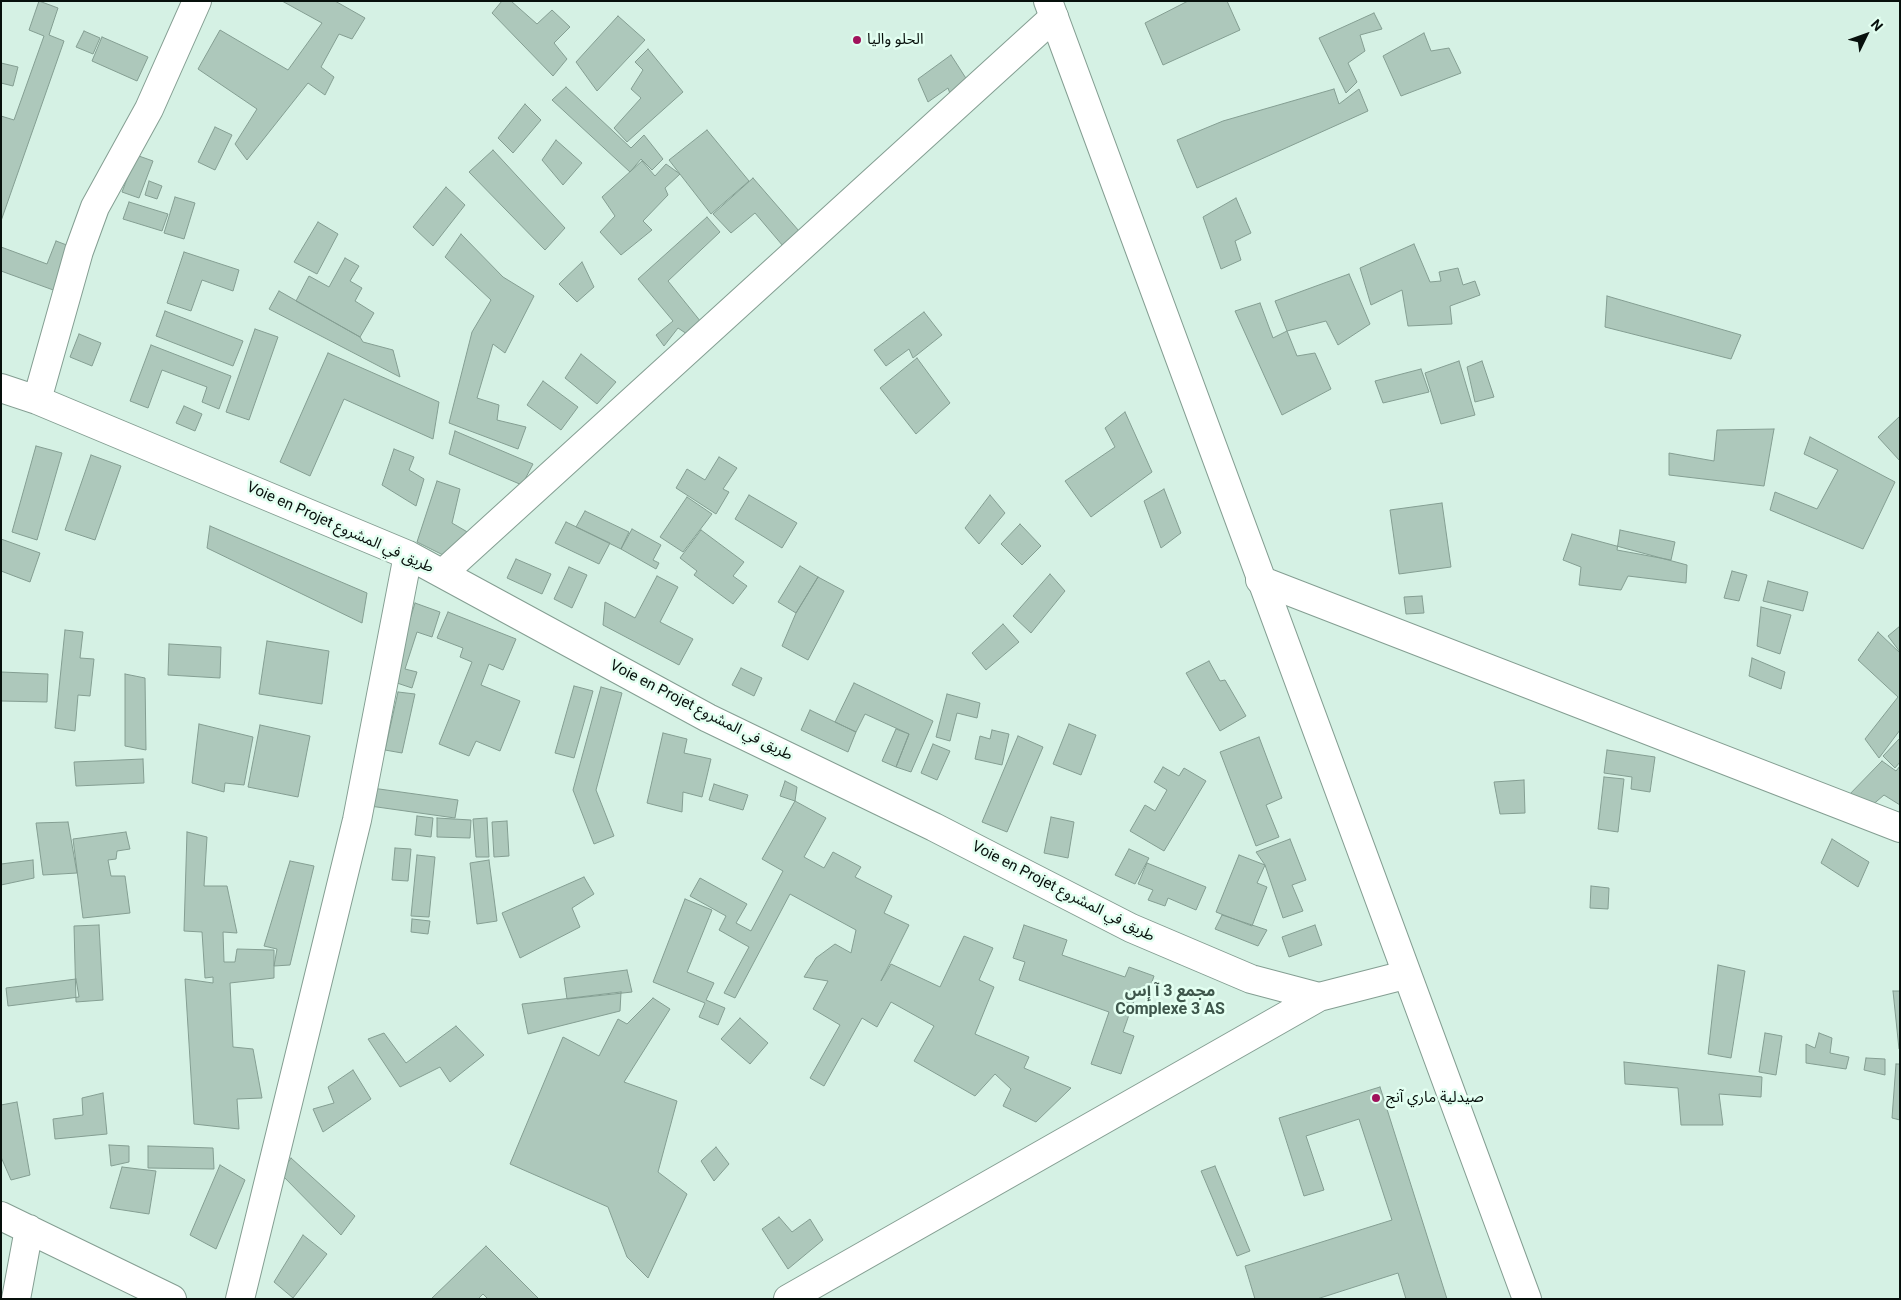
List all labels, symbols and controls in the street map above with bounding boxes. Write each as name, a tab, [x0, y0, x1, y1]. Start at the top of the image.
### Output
north arrow	[1841, 10, 1891, 60]
text: N	[1868, 16, 1886, 34]
place label: الحلو واليا	[867, 31, 923, 49]
marker: الحلو واليا	[851, 34, 863, 46]
street label: Voie en Projet طريق في المشروع	[244, 479, 436, 577]
street label: Voie en Projet طريق في المشروع	[607, 657, 795, 765]
street label: Voie en Projet طريق في المشروع	[969, 838, 1157, 946]
district label: مجمع 3 آ إس Complexe 3 AS	[1115, 982, 1225, 1020]
place label: صيدلية ماري آنج	[1386, 1089, 1484, 1107]
marker: صيدلية ماري آنج	[1370, 1092, 1382, 1104]

